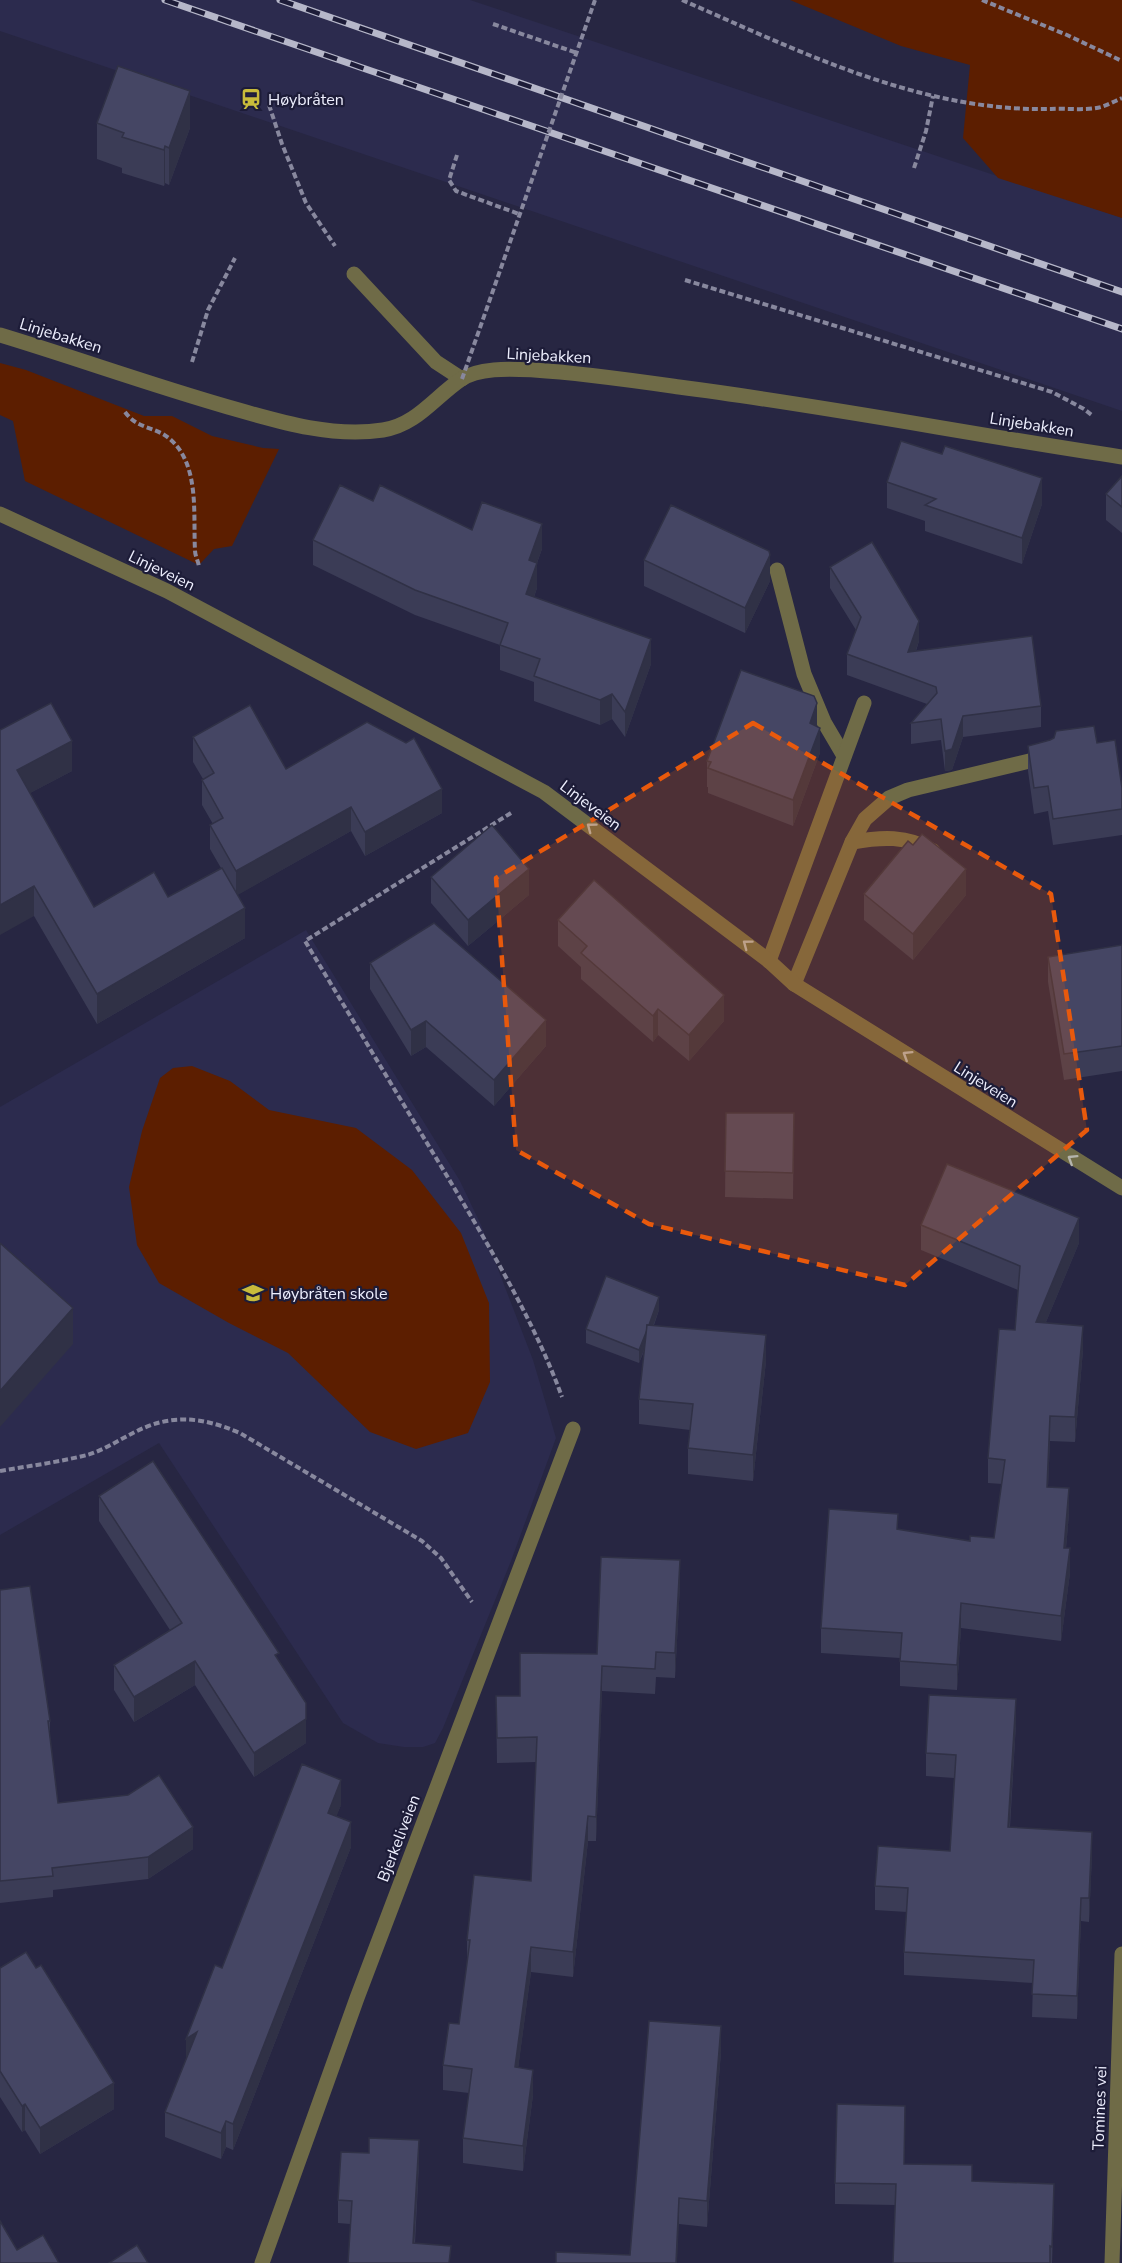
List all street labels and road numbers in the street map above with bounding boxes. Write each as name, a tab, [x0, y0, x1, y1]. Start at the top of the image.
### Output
street label: Linjebakken	[17, 313, 105, 359]
street label: Linjebakken	[506, 343, 592, 369]
street label: Linjebakken	[988, 407, 1076, 442]
street label: Linjeveien	[125, 545, 199, 596]
street label: Linjeveien	[555, 775, 626, 836]
street label: Linjeveien	[949, 1057, 1022, 1113]
street label: Bjerkeliveien	[372, 1792, 426, 1885]
street label: Tomines vei	[1088, 2065, 1112, 2151]

